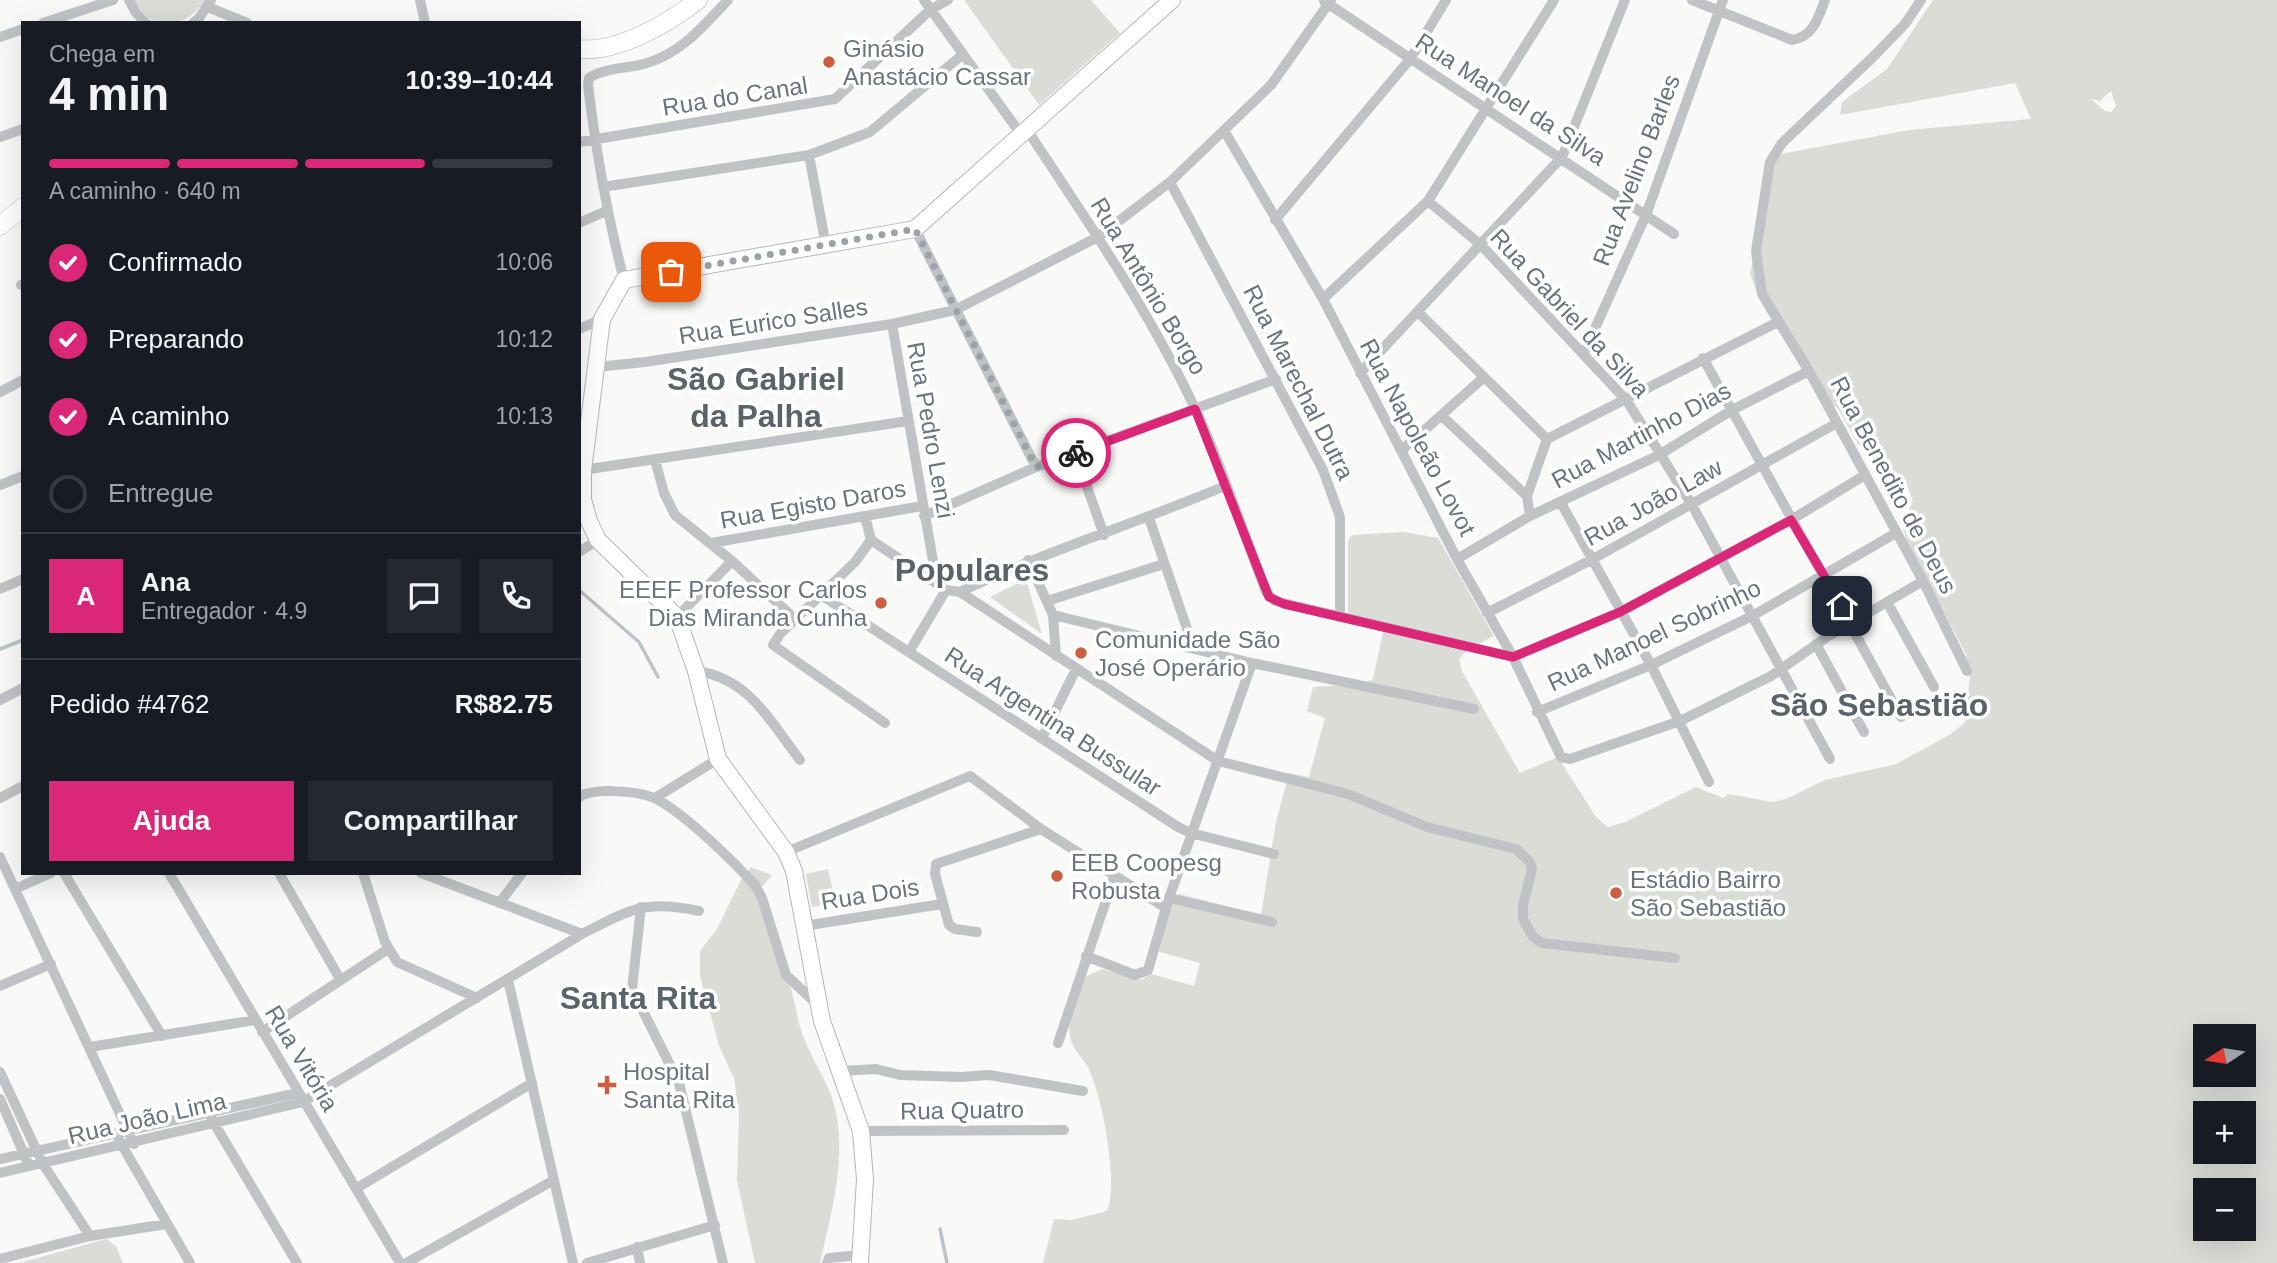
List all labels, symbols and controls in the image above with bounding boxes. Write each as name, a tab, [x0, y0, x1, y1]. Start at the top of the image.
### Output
street label: Rua Manoel da Silva	[1411, 27, 1612, 171]
place label: Ginásio Anastácio Cassar	[843, 35, 1031, 90]
text: Chega em	[49, 41, 155, 67]
marker: Ginásio Anastácio Cassar	[821, 54, 837, 70]
text: 10:39–10:44	[406, 65, 553, 95]
text: 4 min	[49, 68, 169, 120]
street label: Rua do Canal	[660, 71, 810, 121]
street label: Rua Avelino Barles	[1587, 71, 1685, 269]
text: A caminho · 640 m	[49, 178, 241, 204]
street label: Rua Antônio Borgo	[1086, 193, 1212, 379]
street label: Rua Gabriel da Silva	[1485, 223, 1655, 403]
pin	[641, 242, 701, 302]
icon: check	[49, 244, 87, 282]
text: Confirmado	[108, 247, 242, 277]
text: 10:06	[495, 249, 553, 275]
icon: bag	[652, 253, 690, 291]
street label: Rua Marechal Dutra	[1238, 280, 1360, 484]
street label: Rua Eurico Salles	[677, 293, 869, 349]
icon: check	[49, 321, 87, 359]
text: Preparando	[108, 324, 244, 354]
text: 10:12	[495, 326, 553, 352]
street label: Rua Napoleão Lovot	[1355, 334, 1481, 540]
street label: Rua Pedro Lenzi	[902, 340, 960, 520]
district label: São Gabriel da Palha	[667, 361, 845, 434]
street label: Rua Benedito de Deus	[1825, 372, 1963, 598]
street label: Rua Martinho Dias	[1547, 376, 1735, 494]
icon: check	[49, 398, 87, 436]
text: A caminho	[108, 401, 229, 431]
text: 10:13	[495, 403, 553, 429]
courier	[1041, 418, 1111, 488]
icon: bike	[1057, 434, 1095, 472]
street label: Rua João Law	[1579, 453, 1727, 551]
street label: Rua Egisto Daros	[718, 474, 908, 534]
text: Entregue	[108, 478, 214, 508]
district label: Populares	[895, 552, 1049, 588]
button: chat	[387, 559, 461, 633]
button: phone	[479, 559, 553, 633]
text: Ana	[141, 567, 190, 597]
street label: Rua Manoel Sobrinho	[1543, 574, 1765, 696]
place label: EEEF Professor Carlos Dias Miranda Cunha	[619, 576, 868, 631]
pin	[1812, 576, 1872, 636]
text: A	[77, 581, 95, 611]
icon: home	[1823, 587, 1861, 625]
marker: EEEF Professor Carlos Dias Miranda Cunha	[873, 595, 889, 611]
text: Entregador · 4.9	[141, 598, 307, 624]
place label: Comunidade São José Operário	[1095, 626, 1280, 681]
street label: Rua Argentina Bussular	[940, 641, 1166, 801]
marker: Comunidade São José Operário	[1073, 645, 1089, 661]
district label: São Sebastião	[1770, 687, 1988, 723]
text: Pedido #4762	[49, 689, 209, 719]
text: R$82.75	[455, 689, 553, 719]
button: Ajuda	[49, 781, 294, 861]
button: Compartilhar	[308, 781, 553, 861]
place label: EEB Coopesg Robusta	[1071, 849, 1222, 904]
place label: Estádio Bairro São Sebastião	[1630, 866, 1786, 921]
marker: EEB Coopesg Robusta	[1049, 868, 1065, 884]
street label: Rua Dois	[819, 873, 921, 915]
marker: Estádio Bairro São Sebastião	[1608, 885, 1624, 901]
district label: Santa Rita	[560, 980, 716, 1016]
street label: Rua Vitória	[260, 1000, 344, 1116]
north arrow	[2193, 1024, 2256, 1087]
map controls	[2193, 1024, 2256, 1241]
place label: Hospital Santa Rita	[623, 1058, 736, 1113]
marker: Hospital Santa Rita	[597, 1075, 617, 1095]
street label: Rua João Lima	[65, 1087, 229, 1149]
street label: Rua Quatro	[900, 1095, 1024, 1125]
button: +	[2193, 1101, 2256, 1164]
button: −	[2193, 1178, 2256, 1241]

